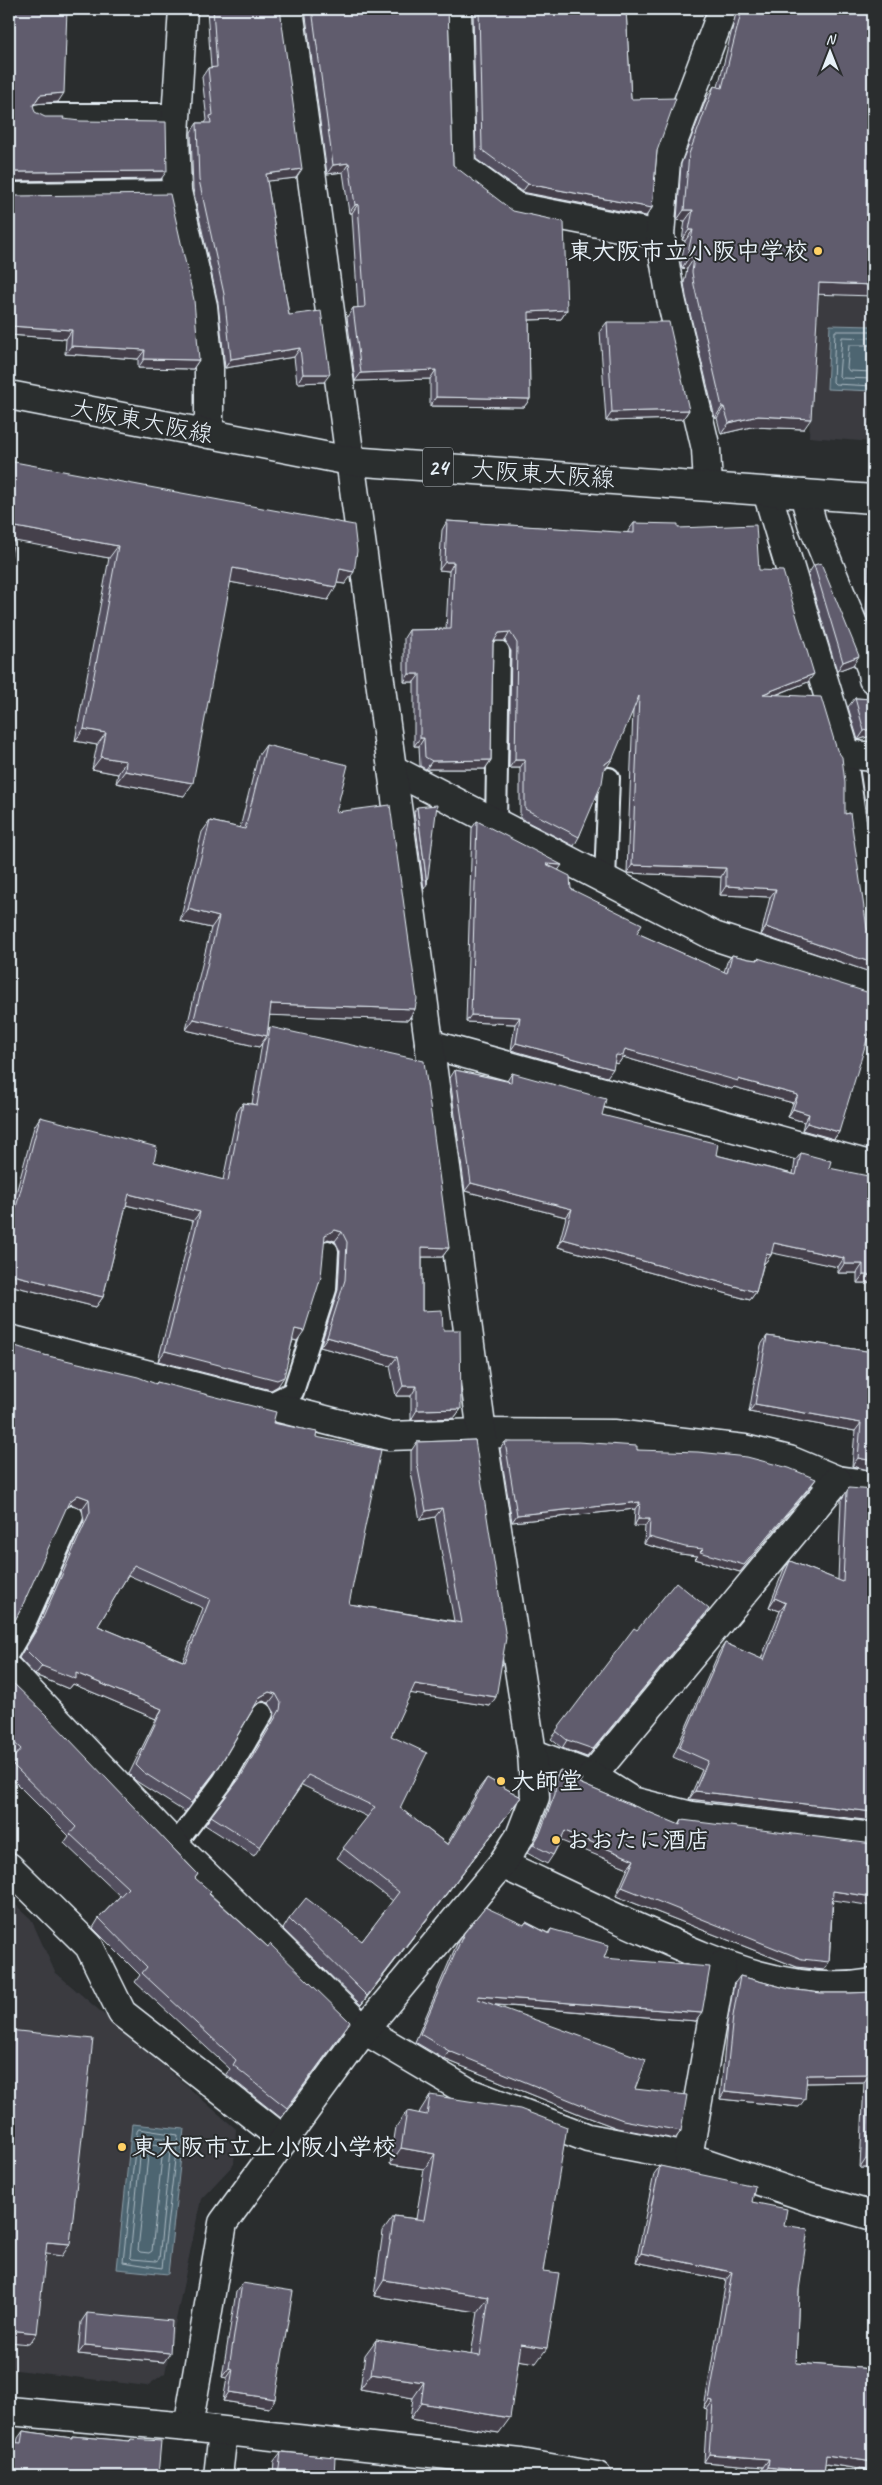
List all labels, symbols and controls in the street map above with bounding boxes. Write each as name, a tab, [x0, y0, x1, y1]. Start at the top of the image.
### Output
north arrow	[804, 28, 854, 78]
text: N	[826, 31, 837, 48]
place label: 東大阪市立小阪中学校	[568, 236, 808, 266]
marker: 東大阪市立小阪中学校	[812, 245, 824, 257]
street label: 大阪東大阪線	[68, 393, 216, 449]
road number: 24	[423, 448, 453, 487]
street label: 大阪東大阪線	[470, 454, 616, 494]
place label: 大師堂	[511, 1766, 583, 1796]
marker: 大師堂	[495, 1775, 507, 1787]
place label: おおたに酒店	[566, 1825, 710, 1855]
marker: おおたに酒店	[550, 1834, 562, 1846]
place label: 東大阪市立上小阪小学校	[132, 2132, 396, 2162]
marker: 東大阪市立上小阪小学校	[116, 2141, 128, 2153]

